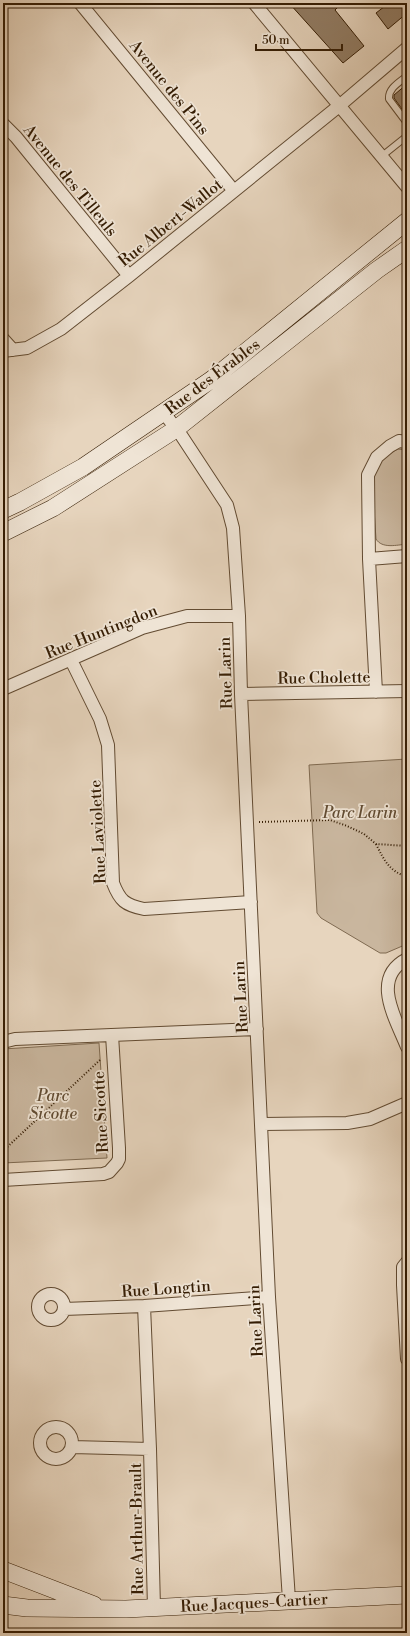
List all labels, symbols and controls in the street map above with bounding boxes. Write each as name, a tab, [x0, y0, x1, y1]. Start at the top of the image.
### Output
scale bar	[256, 26, 342, 52]
text: 50 m	[262, 33, 290, 48]
street label: Avenue des Pins	[124, 35, 214, 139]
street label: Avenue des Tilleuls	[18, 120, 122, 241]
street label: Rue Albert-Wallot	[114, 174, 227, 271]
street label: Rue des Érables	[160, 333, 264, 419]
street label: Rue Huntingdon	[42, 600, 161, 664]
street label: Rue Larin	[215, 636, 237, 709]
street label: Rue Cholette	[277, 667, 371, 689]
street label: Rue Laviolette	[85, 779, 111, 885]
park label: Parc Larin	[322, 803, 398, 823]
street label: Rue Larin	[229, 960, 253, 1034]
street label: Rue Sicotte	[89, 1070, 113, 1154]
park label: Parc Sicotte	[29, 1086, 78, 1124]
street label: Rue Longtin	[121, 1276, 212, 1302]
street label: Rue Larin	[244, 1284, 268, 1358]
street label: Rue Arthur-Brault	[126, 1462, 148, 1595]
street label: Rue Jacques-Cartier	[180, 1589, 328, 1617]

